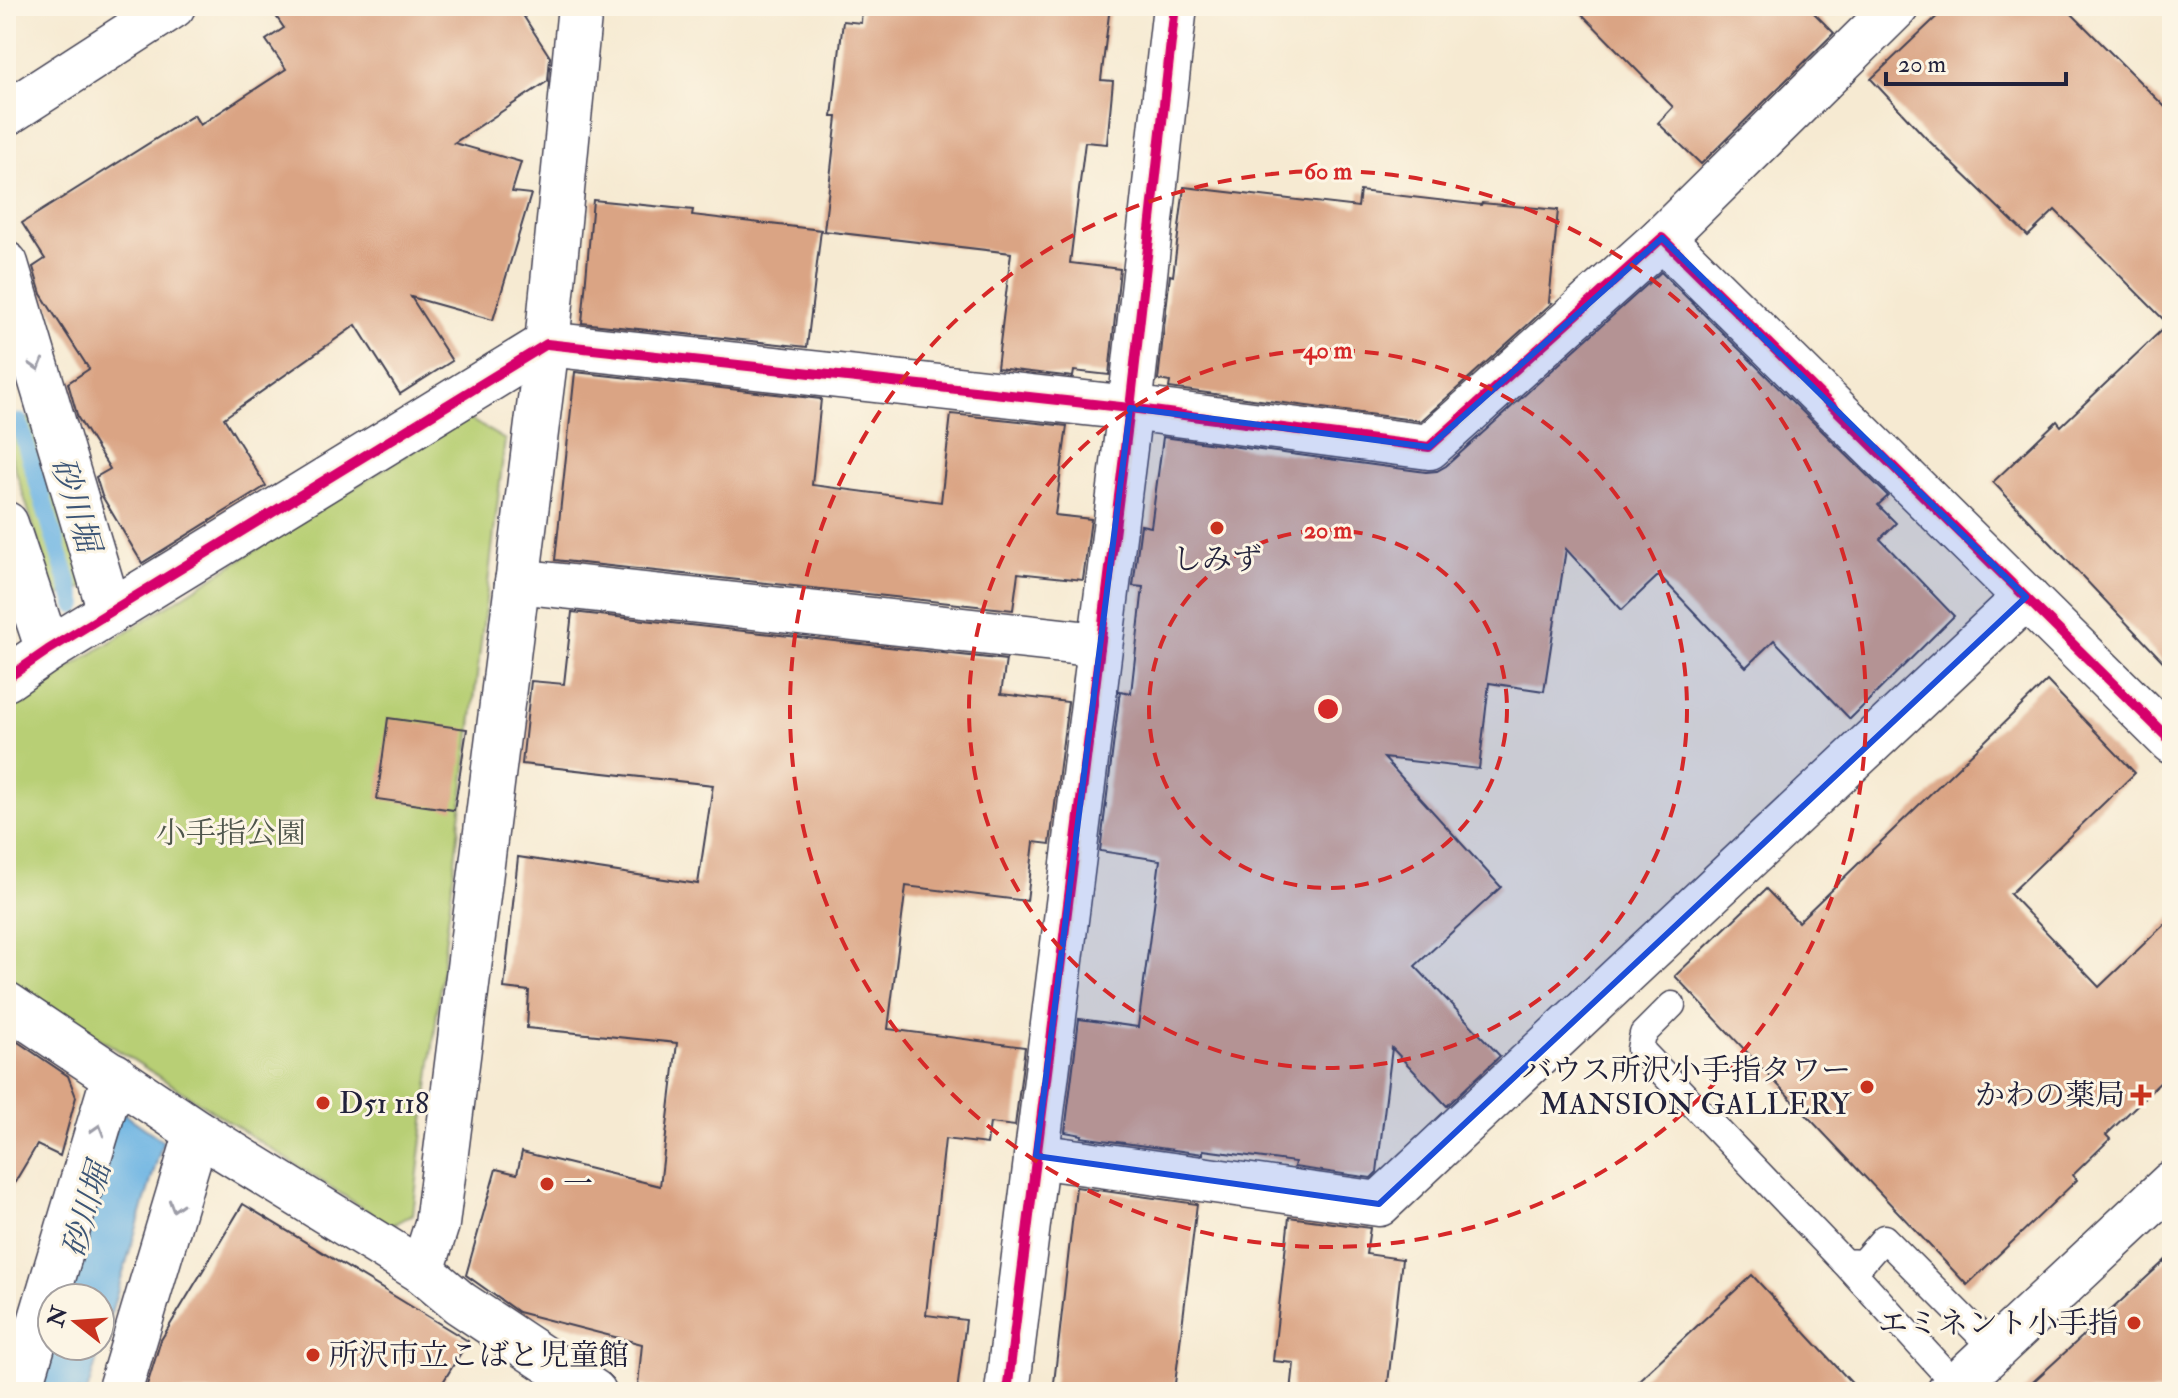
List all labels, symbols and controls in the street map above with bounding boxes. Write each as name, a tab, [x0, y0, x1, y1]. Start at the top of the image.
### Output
scale bar	[1886, 36, 2066, 86]
text: 20 m	[1898, 49, 1947, 80]
text: 60 m	[1304, 156, 1352, 187]
text: 40 m	[1303, 335, 1353, 366]
one-way arrow	[28, 358, 44, 371]
water label: 砂川堀	[42, 453, 110, 561]
text: 20 m	[1304, 515, 1352, 546]
marker: しみず	[1208, 519, 1226, 537]
place label: しみず	[1172, 541, 1262, 578]
centre of rings	[1314, 695, 1342, 723]
park label: 小手指公園	[156, 815, 306, 852]
place label: バウス所沢小手指タワー MANSION GALLERY	[1522, 1052, 1852, 1123]
place label: かわの薬局	[1975, 1077, 2125, 1114]
marker: バウス所沢小手指タワー MANSION GALLERY	[1858, 1078, 1876, 1096]
place label: D51 118	[339, 1085, 429, 1122]
marker: かわの薬局	[2132, 1086, 2150, 1104]
marker: D51 118	[314, 1094, 332, 1112]
one-way arrow	[89, 1123, 105, 1137]
water label: 砂川堀	[55, 1154, 121, 1262]
place label: 一	[563, 1166, 593, 1203]
marker: 一	[538, 1175, 556, 1193]
one-way arrow	[168, 1199, 184, 1213]
north arrow	[36, 1282, 116, 1362]
text: N	[41, 1303, 74, 1331]
place label: エミネント小手指	[1878, 1305, 2118, 1342]
marker: エミネント小手指	[2125, 1314, 2143, 1332]
place label: 所沢市立こばと児童館	[329, 1337, 629, 1374]
marker: 所沢市立こばと児童館	[304, 1346, 322, 1364]

